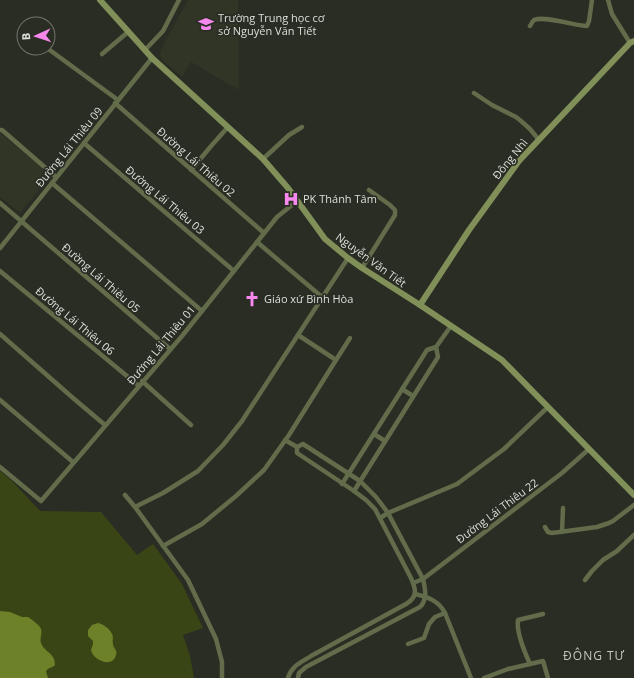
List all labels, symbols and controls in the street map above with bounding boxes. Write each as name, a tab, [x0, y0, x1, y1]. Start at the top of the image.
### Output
place label: Trường Trung học cơ sở Nguyễn Văn Tiết	[218, 10, 325, 38]
school or university icon: Trường Trung học cơ sở Nguyễn Văn Tiết	[197, 15, 215, 33]
north arrow	[16, 16, 56, 56]
text: B	[18, 32, 33, 41]
street label: Đường Lái Thiêu 09	[32, 103, 106, 190]
street label: Đường Lái Thiêu 02	[154, 123, 239, 200]
street label: Đông Nhì	[489, 135, 531, 182]
street label: Đường Lái Thiêu 03	[123, 162, 208, 237]
hospital icon: PK Thánh Tâm	[282, 190, 300, 208]
place label: PK Thánh Tâm	[303, 191, 377, 206]
street label: Nguyễn Văn Tiết	[333, 229, 410, 290]
street label: Đường Lái Thiêu 05	[59, 239, 144, 316]
street label: Đường Lái Thiêu 06	[33, 283, 118, 358]
church icon: Giáo xứ Bình Hòa	[243, 290, 261, 308]
place label: Giáo xứ Bình Hòa	[264, 291, 353, 306]
street label: Đường Lái Thiêu 01	[123, 302, 198, 387]
street label: Đường Lái Thiêu 22	[453, 475, 541, 546]
district label: ĐÔNG TƯ	[563, 647, 625, 664]

